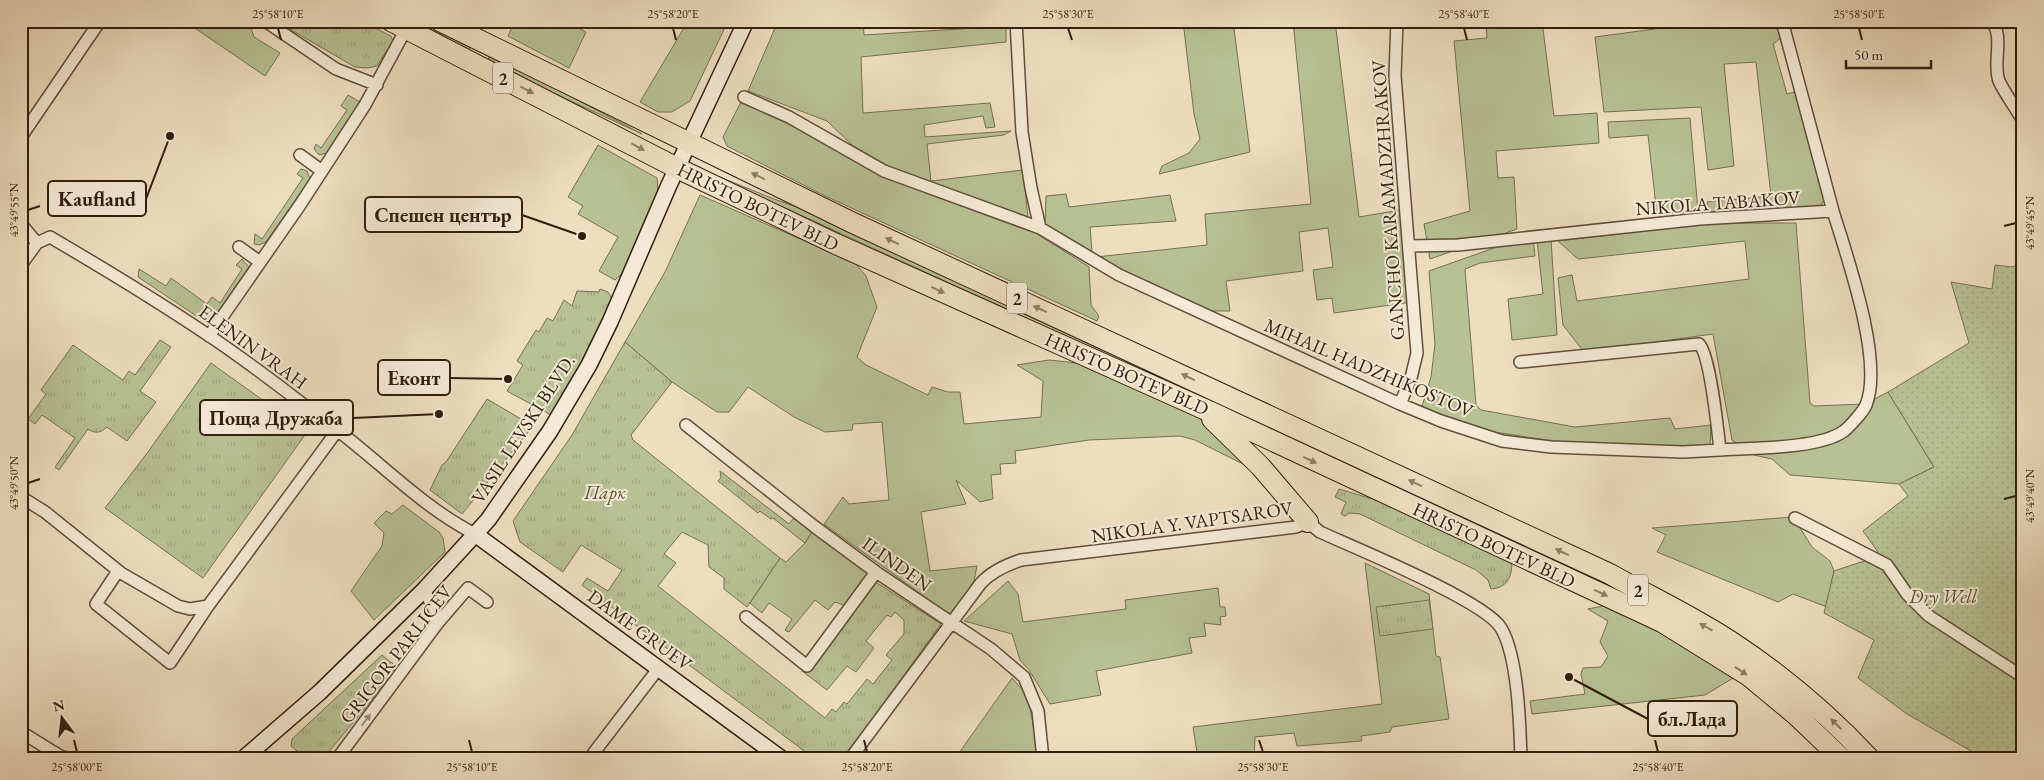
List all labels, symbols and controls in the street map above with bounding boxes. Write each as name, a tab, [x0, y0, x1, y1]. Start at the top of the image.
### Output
text: 25°58'10"E	[252, 6, 304, 22]
text: 25°58'20"E	[647, 6, 699, 22]
text: 25°58'30"E	[1042, 6, 1094, 22]
text: 25°58'40"E	[1438, 6, 1490, 22]
text: 25°58'50"E	[1833, 6, 1885, 22]
scale bar	[1846, 38, 1932, 70]
text: 50 m	[1854, 45, 1883, 64]
street label: GANCHO KARAMADZHRAKOV	[1366, 59, 1410, 341]
road number: 2	[493, 62, 513, 94]
one-way arrow	[520, 86, 535, 94]
one-way arrow	[632, 143, 645, 152]
street label: HRISTO BOTEV BLD	[673, 157, 843, 257]
one-way arrow	[751, 172, 765, 180]
callout: Kaufland	[48, 181, 146, 216]
text: 43°49'55"N	[6, 183, 22, 237]
street label: NIKOLA TABAKOV	[1635, 185, 1801, 221]
text: Kaufland	[58, 186, 136, 212]
text: 43°49'45"N	[2022, 196, 2038, 250]
callout: Спешен център	[365, 197, 522, 232]
text: Спешен център	[374, 202, 512, 228]
one-way arrow	[885, 236, 899, 244]
road number: 2	[1007, 282, 1027, 314]
one-way arrow	[931, 286, 945, 294]
street label: ELENIN VRAH	[194, 299, 312, 395]
one-way arrow	[1033, 304, 1047, 312]
street label: MIHAIL HADZHIKOSTOV	[1261, 313, 1478, 424]
street label: HRISTO BOTEV BLD	[1041, 327, 1213, 421]
street label: VASIL LEVSKI BLVD.	[465, 350, 581, 508]
callout: Еконт	[378, 360, 450, 395]
text: Еконт	[388, 365, 440, 391]
one-way arrow	[1181, 372, 1195, 380]
callout: Поща Дружаба	[200, 400, 353, 435]
text: Поща Дружаба	[209, 405, 343, 431]
text: 43°49'50"N	[6, 456, 22, 510]
one-way arrow	[1303, 456, 1317, 464]
text: 43°49'40"N	[2022, 469, 2038, 523]
one-way arrow	[1408, 479, 1422, 487]
park label: Парк	[583, 480, 627, 505]
street label: NIKOLA Y. VAPTSAROV	[1090, 495, 1295, 549]
street label: HRISTO BOTEV BLD	[1409, 496, 1579, 594]
street label: ILINDEN	[857, 531, 937, 597]
one-way arrow	[1555, 548, 1569, 556]
road number: 2	[1628, 574, 1648, 606]
street label: GRIGOR PARLICEV	[334, 579, 458, 729]
street label: DAME GRUEV	[583, 584, 697, 677]
park label: Dry Well	[1908, 584, 1977, 609]
one-way arrow	[1594, 590, 1608, 598]
one-way arrow	[1699, 623, 1713, 631]
one-way arrow	[1735, 666, 1748, 676]
north arrow	[38, 692, 88, 742]
text: N	[51, 695, 67, 716]
callout: бл.Лада	[1648, 701, 1737, 736]
text: бл.Лада	[1658, 706, 1726, 732]
one-way arrow	[361, 713, 371, 727]
one-way arrow	[1830, 718, 1842, 730]
text: 25°58'00"E	[51, 759, 103, 775]
text: 25°58'10"E	[446, 759, 498, 775]
text: 25°58'20"E	[841, 759, 893, 775]
text: 25°58'30"E	[1237, 759, 1289, 775]
text: 25°58'40"E	[1632, 759, 1684, 775]

